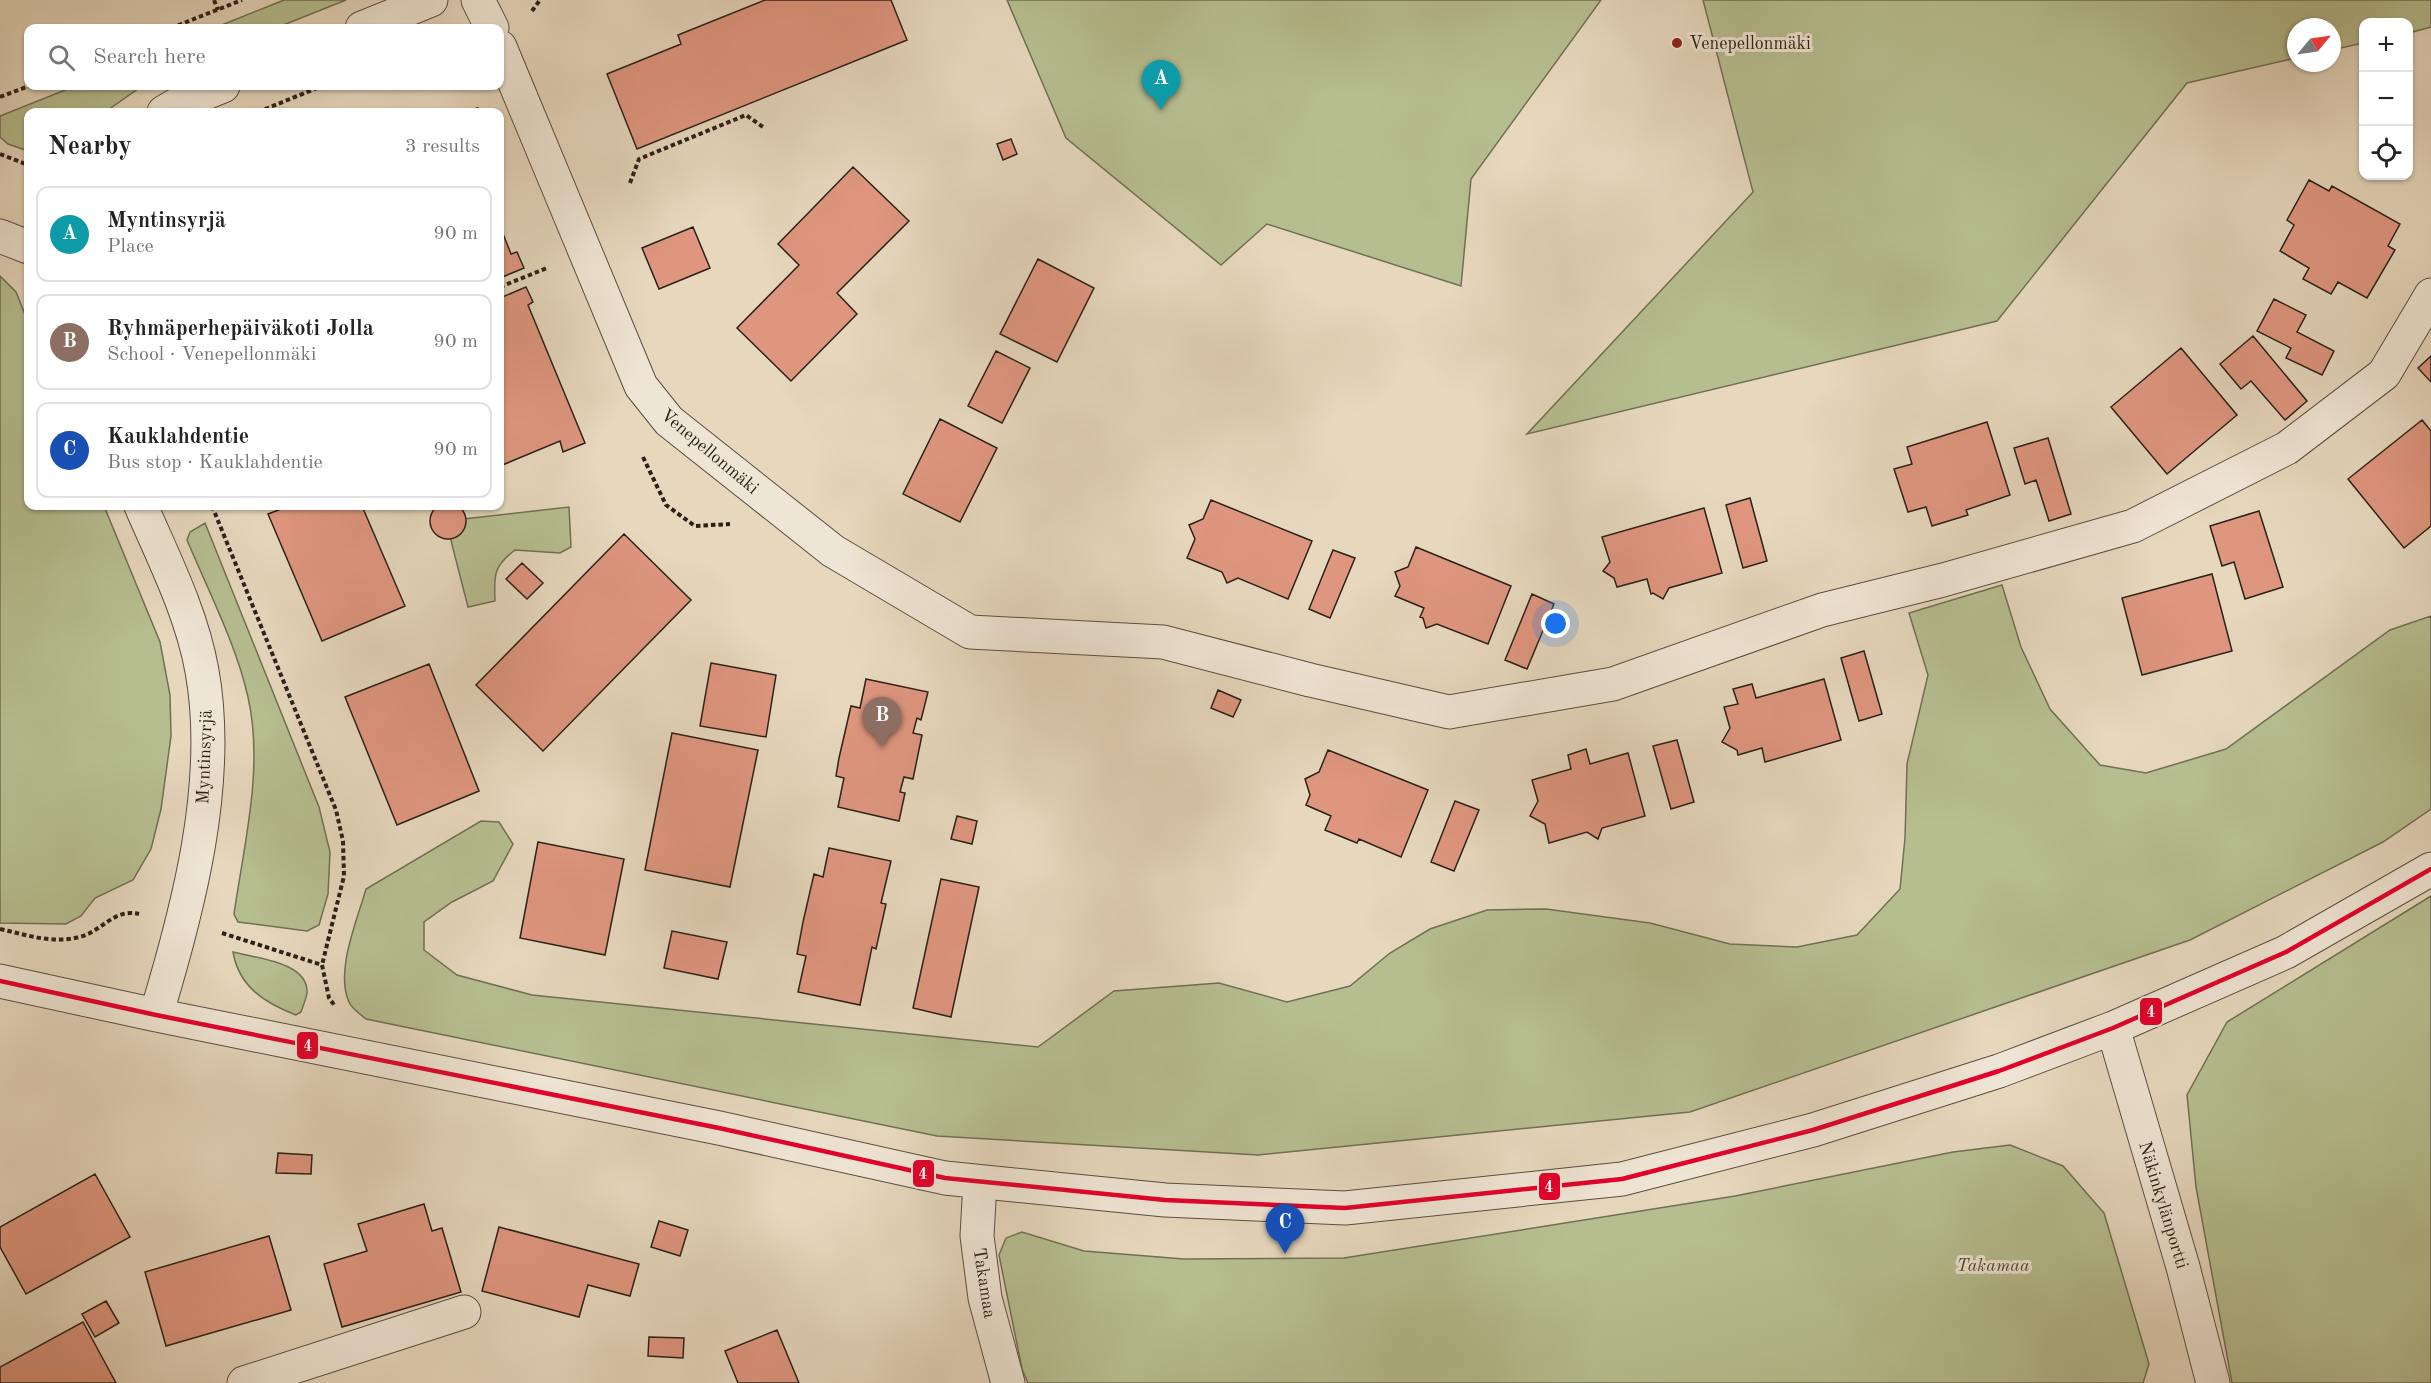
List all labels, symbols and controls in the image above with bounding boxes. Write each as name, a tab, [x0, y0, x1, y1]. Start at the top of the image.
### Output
north arrow	[2287, 18, 2341, 72]
map controls	[2359, 18, 2413, 180]
button: +	[2359, 18, 2413, 72]
search box	[24, 24, 504, 90]
place label: Venepellonmäki	[1689, 35, 1811, 53]
marker: Venepellonmäki	[1670, 36, 1684, 50]
icon: search	[45, 41, 78, 74]
text: Search here	[93, 46, 206, 68]
pin: A	[1142, 60, 1180, 110]
button: −	[2359, 72, 2413, 126]
button: locate	[2359, 126, 2413, 180]
text: Nearby	[48, 134, 132, 160]
text: 3 results	[405, 137, 480, 157]
text: Myntinsyrjä	[107, 210, 226, 232]
text: A	[62, 224, 77, 244]
text: 90 m	[433, 224, 478, 244]
text: Place	[107, 237, 154, 257]
text: Ryhmäperhepäiväkoti Jolla	[107, 318, 374, 340]
text: B	[62, 332, 77, 352]
text: 90 m	[433, 332, 478, 352]
text: School · Venepellonmäki	[107, 345, 316, 365]
street label: Venepellonmäki	[657, 406, 762, 498]
text: Kauklahdentie	[107, 426, 249, 448]
text: C	[63, 440, 76, 460]
text: 90 m	[433, 440, 478, 460]
text: Bus stop · Kauklahdentie	[107, 453, 323, 473]
your location	[1541, 609, 1570, 638]
pin: B	[862, 698, 902, 747]
street label: Myntinsyrjä	[194, 709, 216, 805]
line badge: 4	[2139, 997, 2163, 1026]
text: 4	[2146, 1005, 2156, 1021]
line badge: 4	[296, 1031, 319, 1060]
text: 4	[303, 1039, 313, 1055]
street label: Näkinkylänportti	[2135, 1139, 2191, 1271]
line badge: 4	[912, 1159, 935, 1188]
text: 4	[918, 1167, 928, 1183]
line badge: 4	[1538, 1172, 1561, 1201]
text: 4	[1544, 1180, 1554, 1196]
pin: C	[1266, 1204, 1304, 1254]
street label: Takamaa	[970, 1247, 998, 1320]
park label: Takamaa	[1956, 1257, 2030, 1275]

